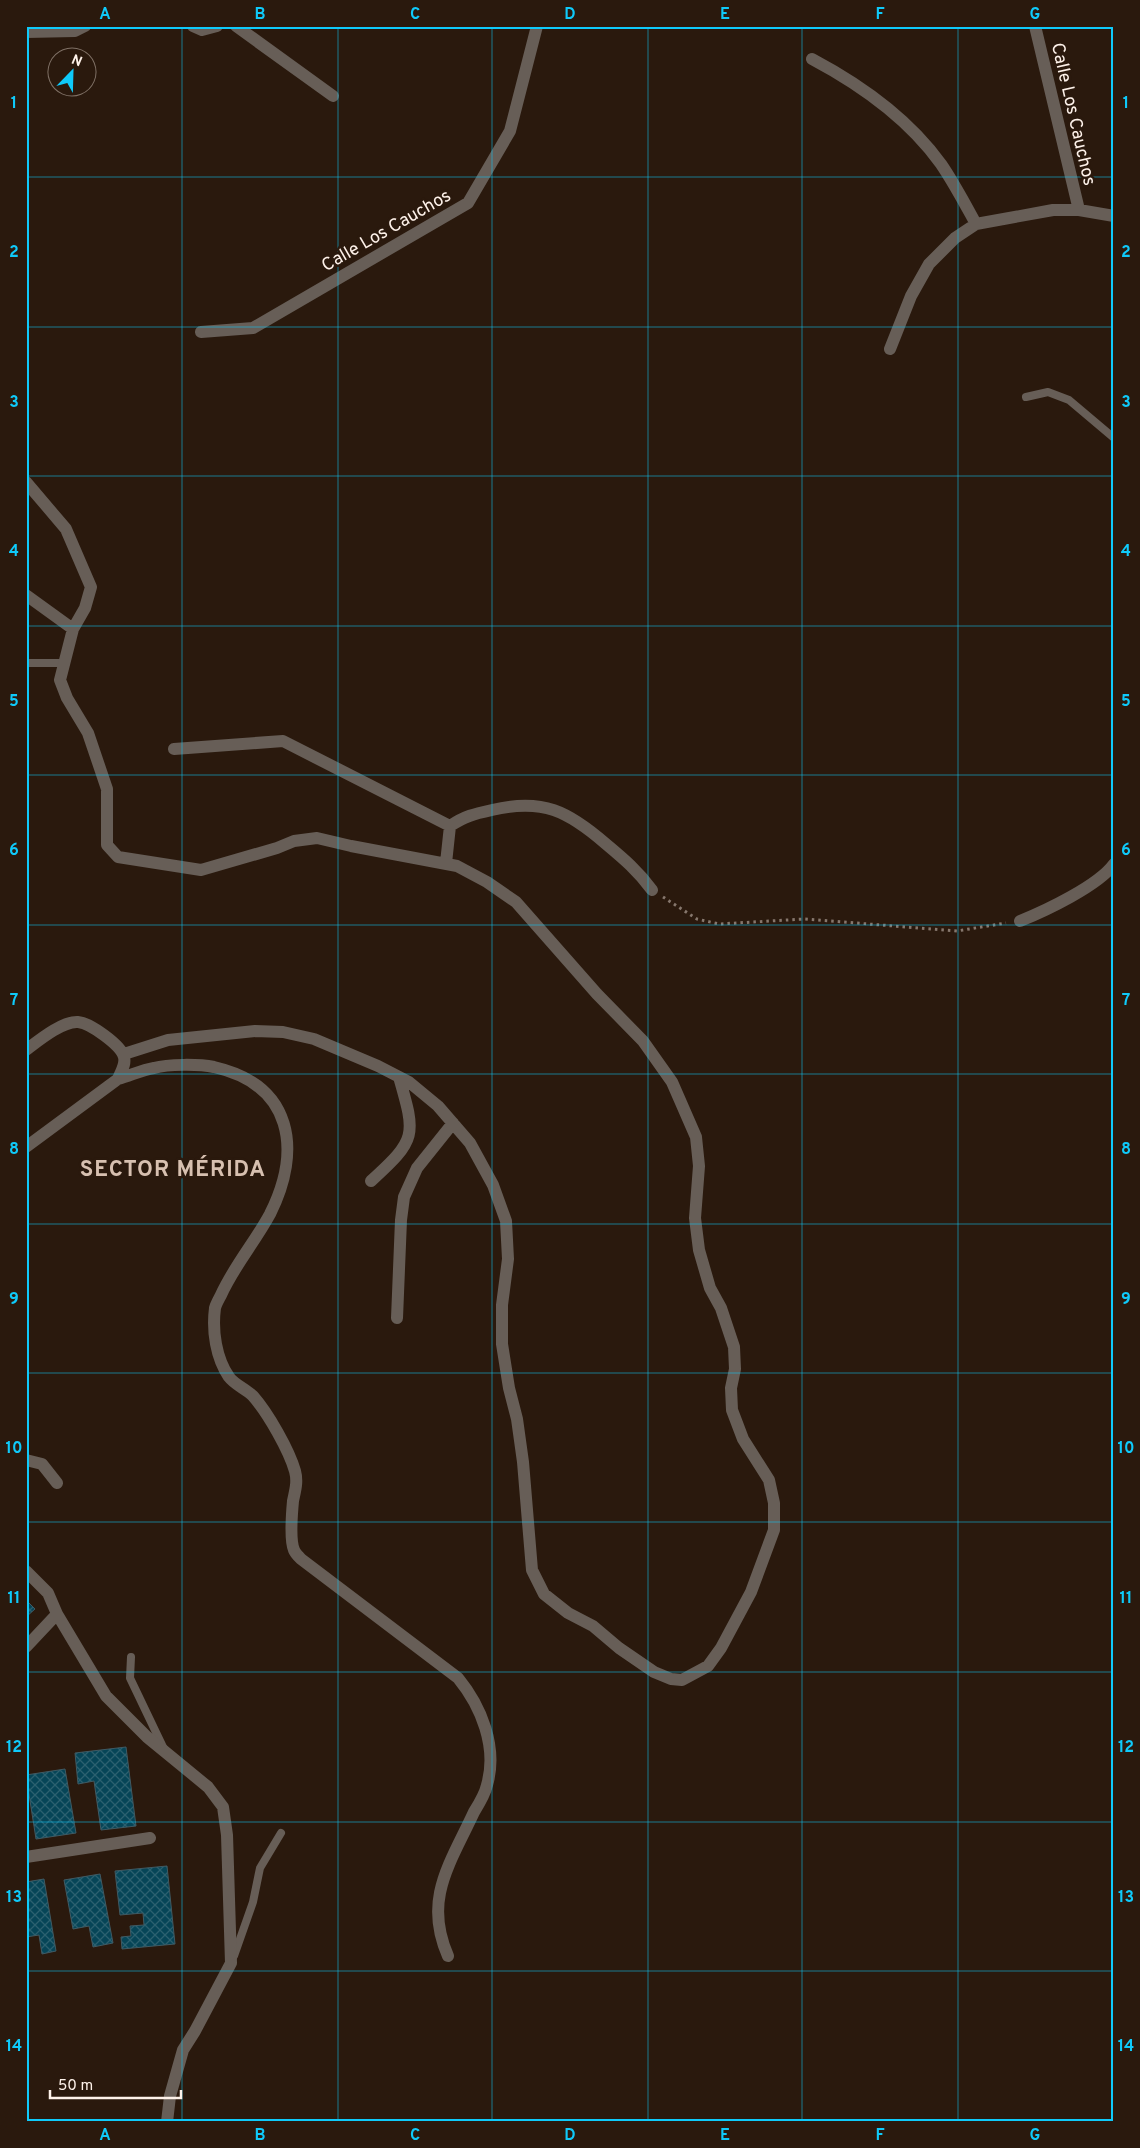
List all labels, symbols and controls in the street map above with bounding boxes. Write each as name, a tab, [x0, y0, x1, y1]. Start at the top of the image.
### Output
text: A	[99, 5, 111, 25]
text: B	[254, 5, 266, 25]
text: C	[410, 5, 420, 25]
text: D	[564, 5, 576, 25]
text: E	[720, 5, 730, 25]
text: F	[875, 5, 885, 25]
text: G	[1030, 5, 1040, 25]
street label: Calle Los Cauchos	[1045, 41, 1100, 188]
north arrow	[48, 48, 98, 98]
text: N	[69, 52, 84, 71]
text: 1	[11, 94, 17, 114]
text: 1	[1123, 94, 1129, 114]
street label: Calle Los Cauchos	[318, 185, 456, 278]
text: 2	[9, 243, 19, 263]
text: 2	[1121, 243, 1131, 263]
text: 3	[9, 393, 19, 413]
text: 3	[1121, 393, 1131, 413]
text: 4	[9, 542, 19, 562]
text: 4	[1121, 542, 1131, 562]
text: 5	[9, 692, 19, 712]
text: 5	[1121, 692, 1131, 712]
text: 6	[9, 841, 19, 861]
text: 6	[1121, 841, 1131, 861]
text: 7	[10, 991, 18, 1011]
text: 7	[1122, 991, 1130, 1011]
text: 8	[9, 1140, 19, 1160]
text: 8	[1121, 1140, 1131, 1160]
district label: SECTOR MÉRIDA	[80, 1155, 266, 1184]
text: 9	[9, 1290, 19, 1310]
text: 9	[1121, 1290, 1131, 1310]
text: 10	[6, 1439, 22, 1459]
text: 10	[1118, 1439, 1134, 1459]
text: 11	[8, 1589, 20, 1609]
text: 11	[1120, 1589, 1132, 1609]
text: 12	[6, 1738, 22, 1758]
text: 12	[1118, 1738, 1134, 1758]
text: 13	[6, 1888, 22, 1908]
text: 13	[1118, 1888, 1134, 1908]
text: 14	[6, 2037, 22, 2057]
text: 14	[1118, 2037, 1134, 2057]
scale bar	[50, 2068, 181, 2100]
text: 50 m	[58, 2077, 93, 2096]
text: A	[99, 2126, 111, 2146]
text: B	[254, 2126, 266, 2146]
text: C	[410, 2126, 420, 2146]
text: D	[564, 2126, 576, 2146]
text: E	[720, 2126, 730, 2146]
text: F	[875, 2126, 885, 2146]
text: G	[1030, 2126, 1040, 2146]

